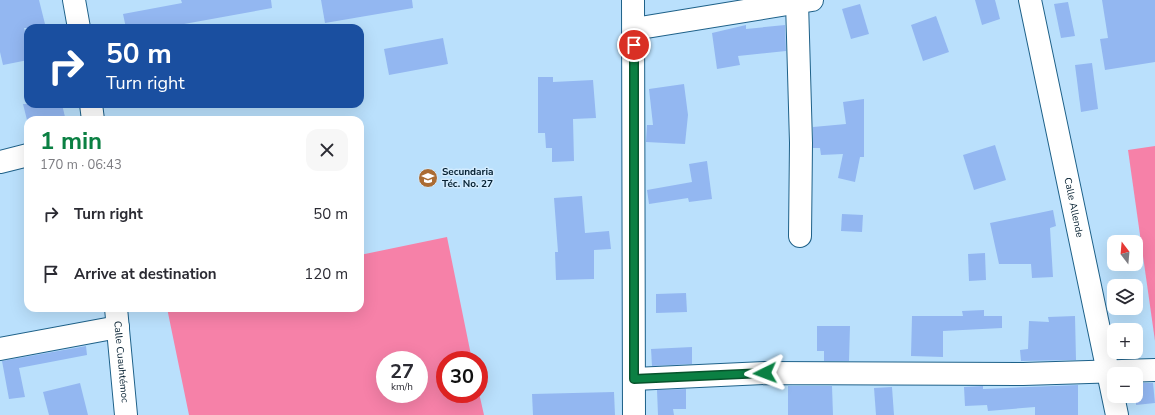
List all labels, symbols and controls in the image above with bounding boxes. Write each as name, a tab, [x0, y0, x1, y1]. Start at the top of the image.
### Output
pin	[617, 28, 651, 62]
icon: arrive	[623, 34, 645, 56]
text: 50 m	[106, 35, 172, 73]
icon: right	[40, 40, 92, 92]
text: Turn right	[106, 71, 185, 95]
text: 1 min	[40, 125, 102, 157]
button: close	[306, 129, 348, 171]
text: 170 m · 06:43	[40, 156, 122, 174]
place label: Secundaria Téc. No. 27	[442, 165, 494, 191]
school or university icon: Secundaria Téc. No. 27	[417, 167, 439, 189]
street label: Calle Allende	[1060, 176, 1087, 239]
icon: right	[40, 203, 62, 225]
text: Turn right	[74, 204, 143, 224]
text: 50 m	[313, 204, 348, 224]
north arrow	[1107, 235, 1143, 271]
map controls	[1107, 235, 1143, 403]
icon: arrive	[40, 263, 62, 285]
text: Arrive at destination	[74, 264, 217, 284]
text: 120 m	[304, 264, 348, 284]
button: layers	[1107, 279, 1143, 315]
street label: Calle Cuauhtémoc	[110, 320, 132, 404]
button: +	[1107, 323, 1143, 359]
speed limit sign: 30	[436, 351, 488, 403]
position arrow	[744, 352, 786, 394]
text: 27	[390, 358, 414, 385]
button: −	[1107, 367, 1143, 403]
text: km/h	[391, 380, 413, 394]

